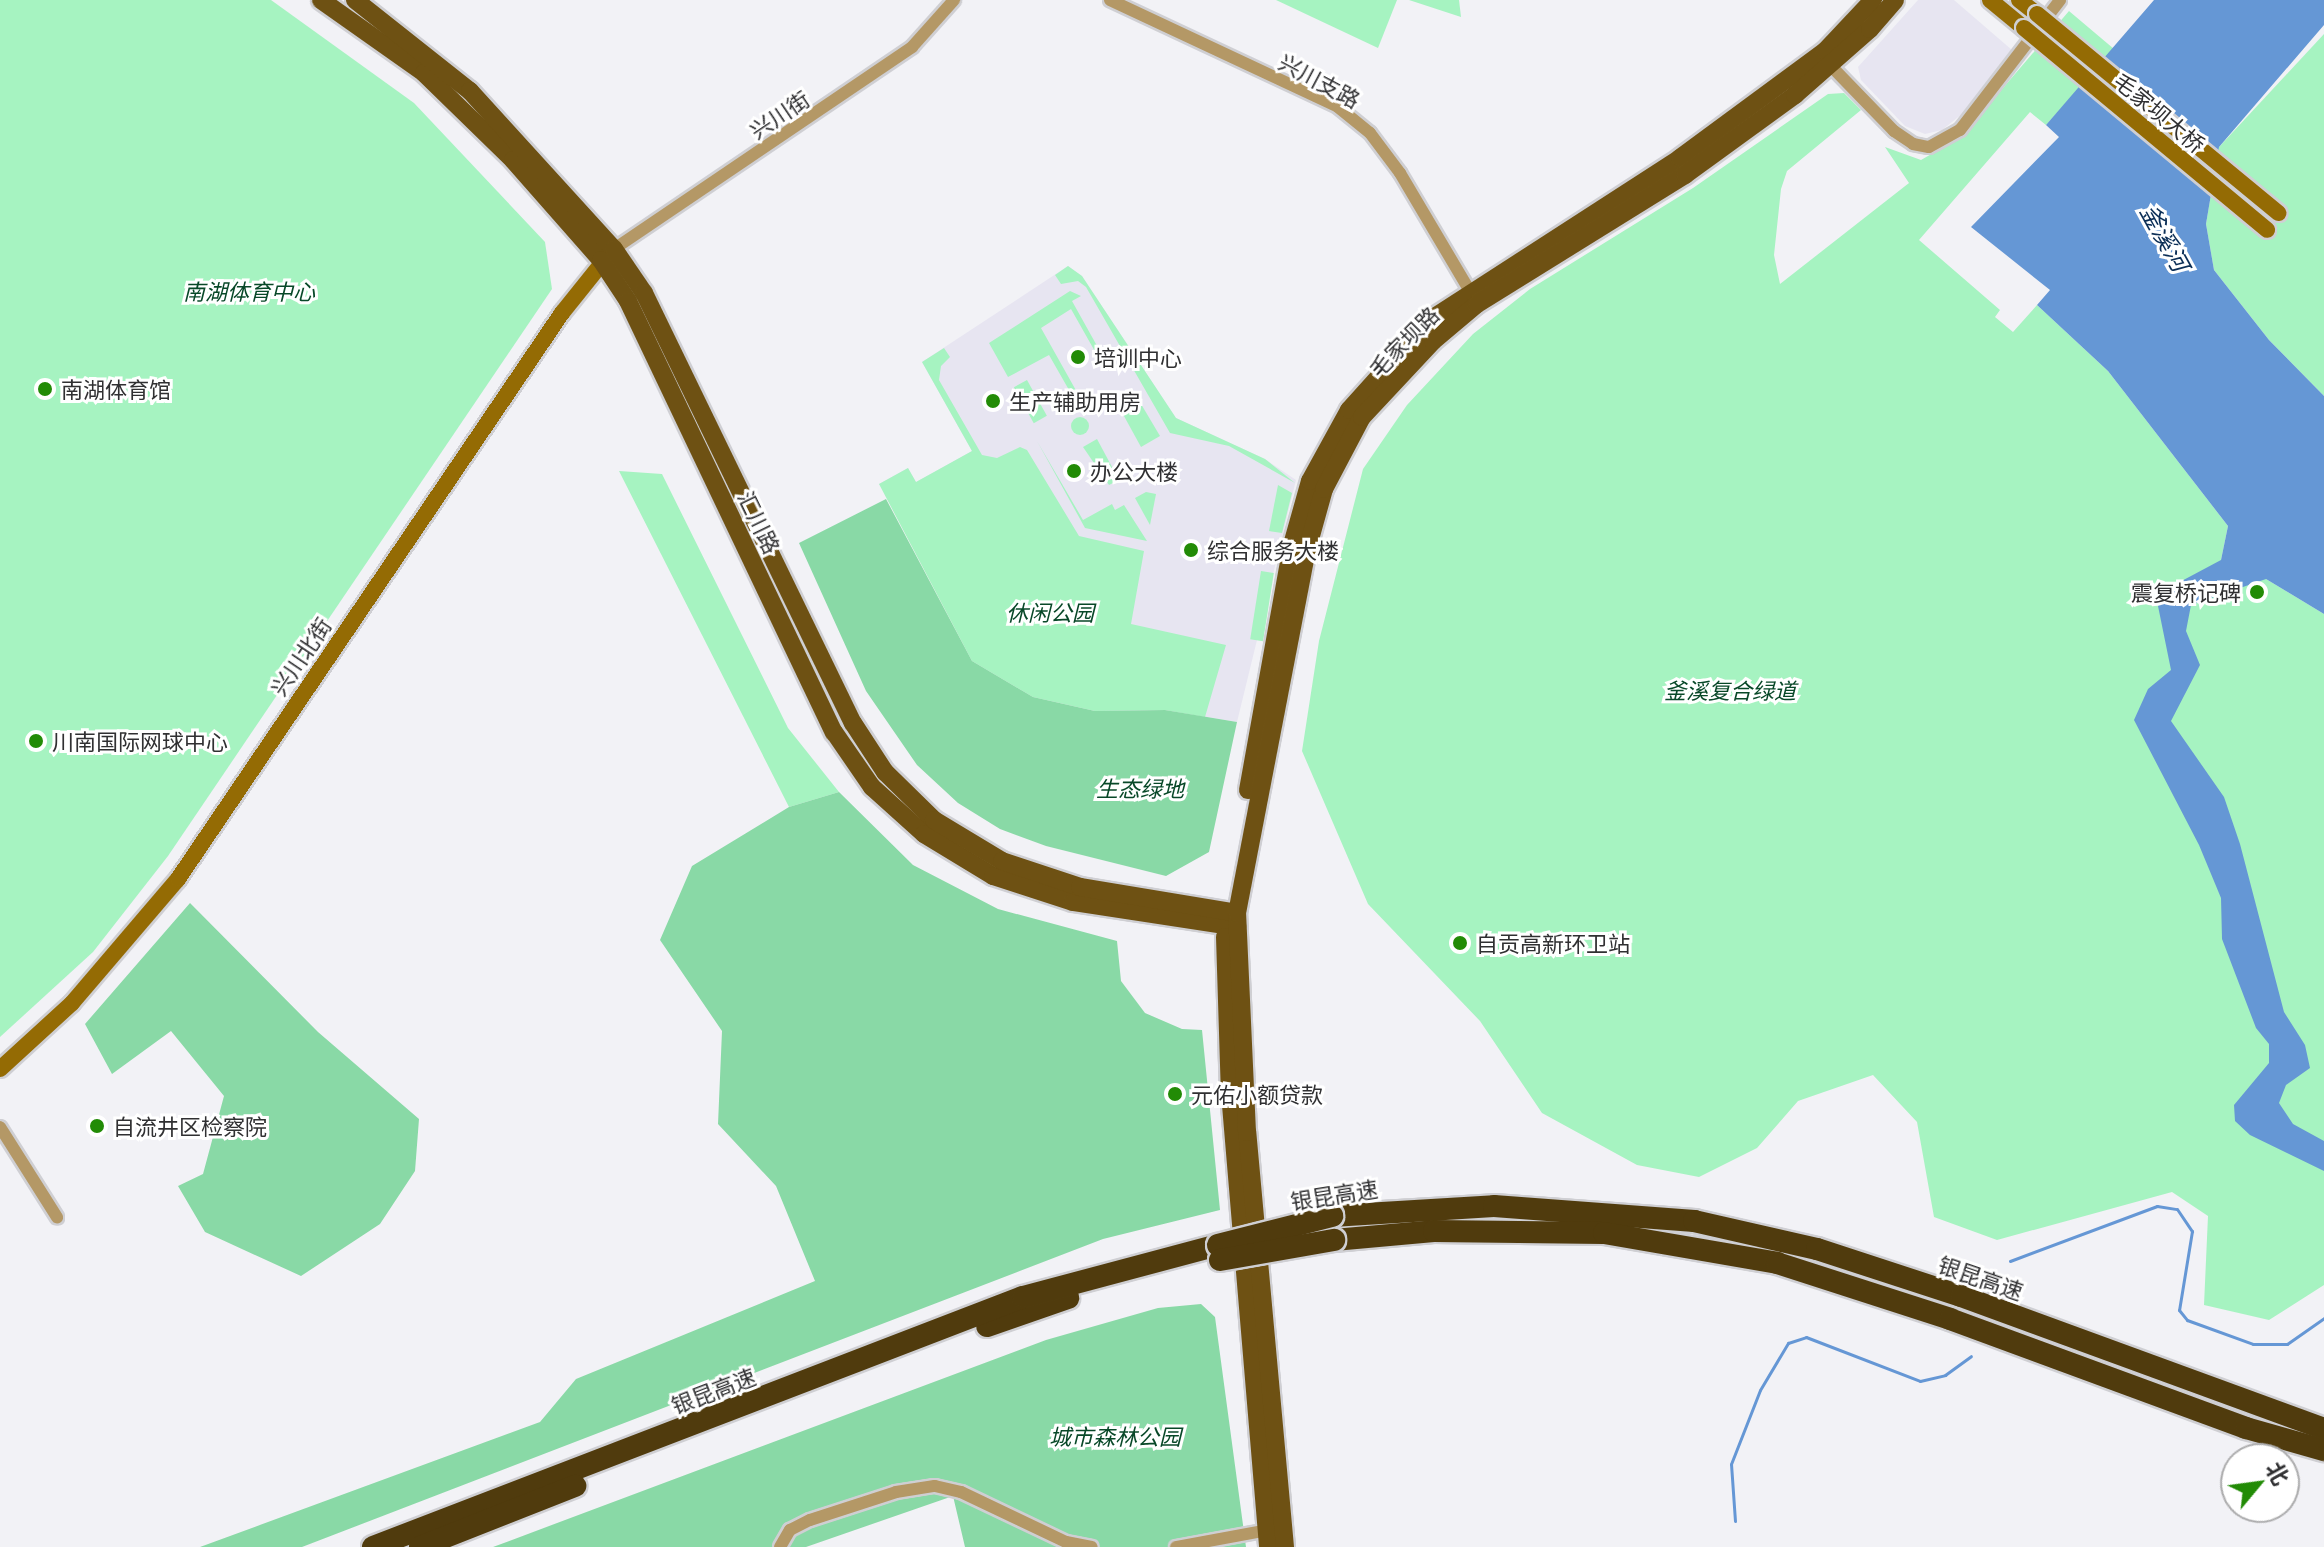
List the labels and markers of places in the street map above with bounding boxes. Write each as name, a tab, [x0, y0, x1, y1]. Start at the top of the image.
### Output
place label: 培训中心	[1094, 344, 1182, 370]
marker: 培训中心	[1069, 348, 1087, 366]
place label: 南湖体育馆	[61, 376, 171, 402]
marker: 南湖体育馆	[36, 380, 54, 398]
place label: 生产辅助用房	[1009, 388, 1141, 414]
marker: 生产辅助用房	[984, 392, 1002, 410]
place label: 办公大楼	[1090, 458, 1178, 484]
marker: 办公大楼	[1065, 462, 1083, 480]
place label: 综合服务大楼	[1207, 537, 1339, 563]
marker: 综合服务大楼	[1182, 541, 1200, 559]
place label: 震复桥记碑	[2131, 579, 2241, 605]
marker: 震复桥记碑	[2248, 583, 2266, 601]
place label: 川南国际网球中心	[52, 728, 228, 754]
marker: 川南国际网球中心	[27, 732, 45, 750]
place label: 自贡高新环卫站	[1476, 930, 1630, 956]
marker: 自贡高新环卫站	[1451, 934, 1469, 952]
place label: 元佑小额贷款	[1191, 1081, 1323, 1107]
marker: 元佑小额贷款	[1166, 1085, 1184, 1103]
place label: 自流井区检察院	[113, 1113, 267, 1139]
marker: 自流井区检察院	[88, 1117, 106, 1135]

